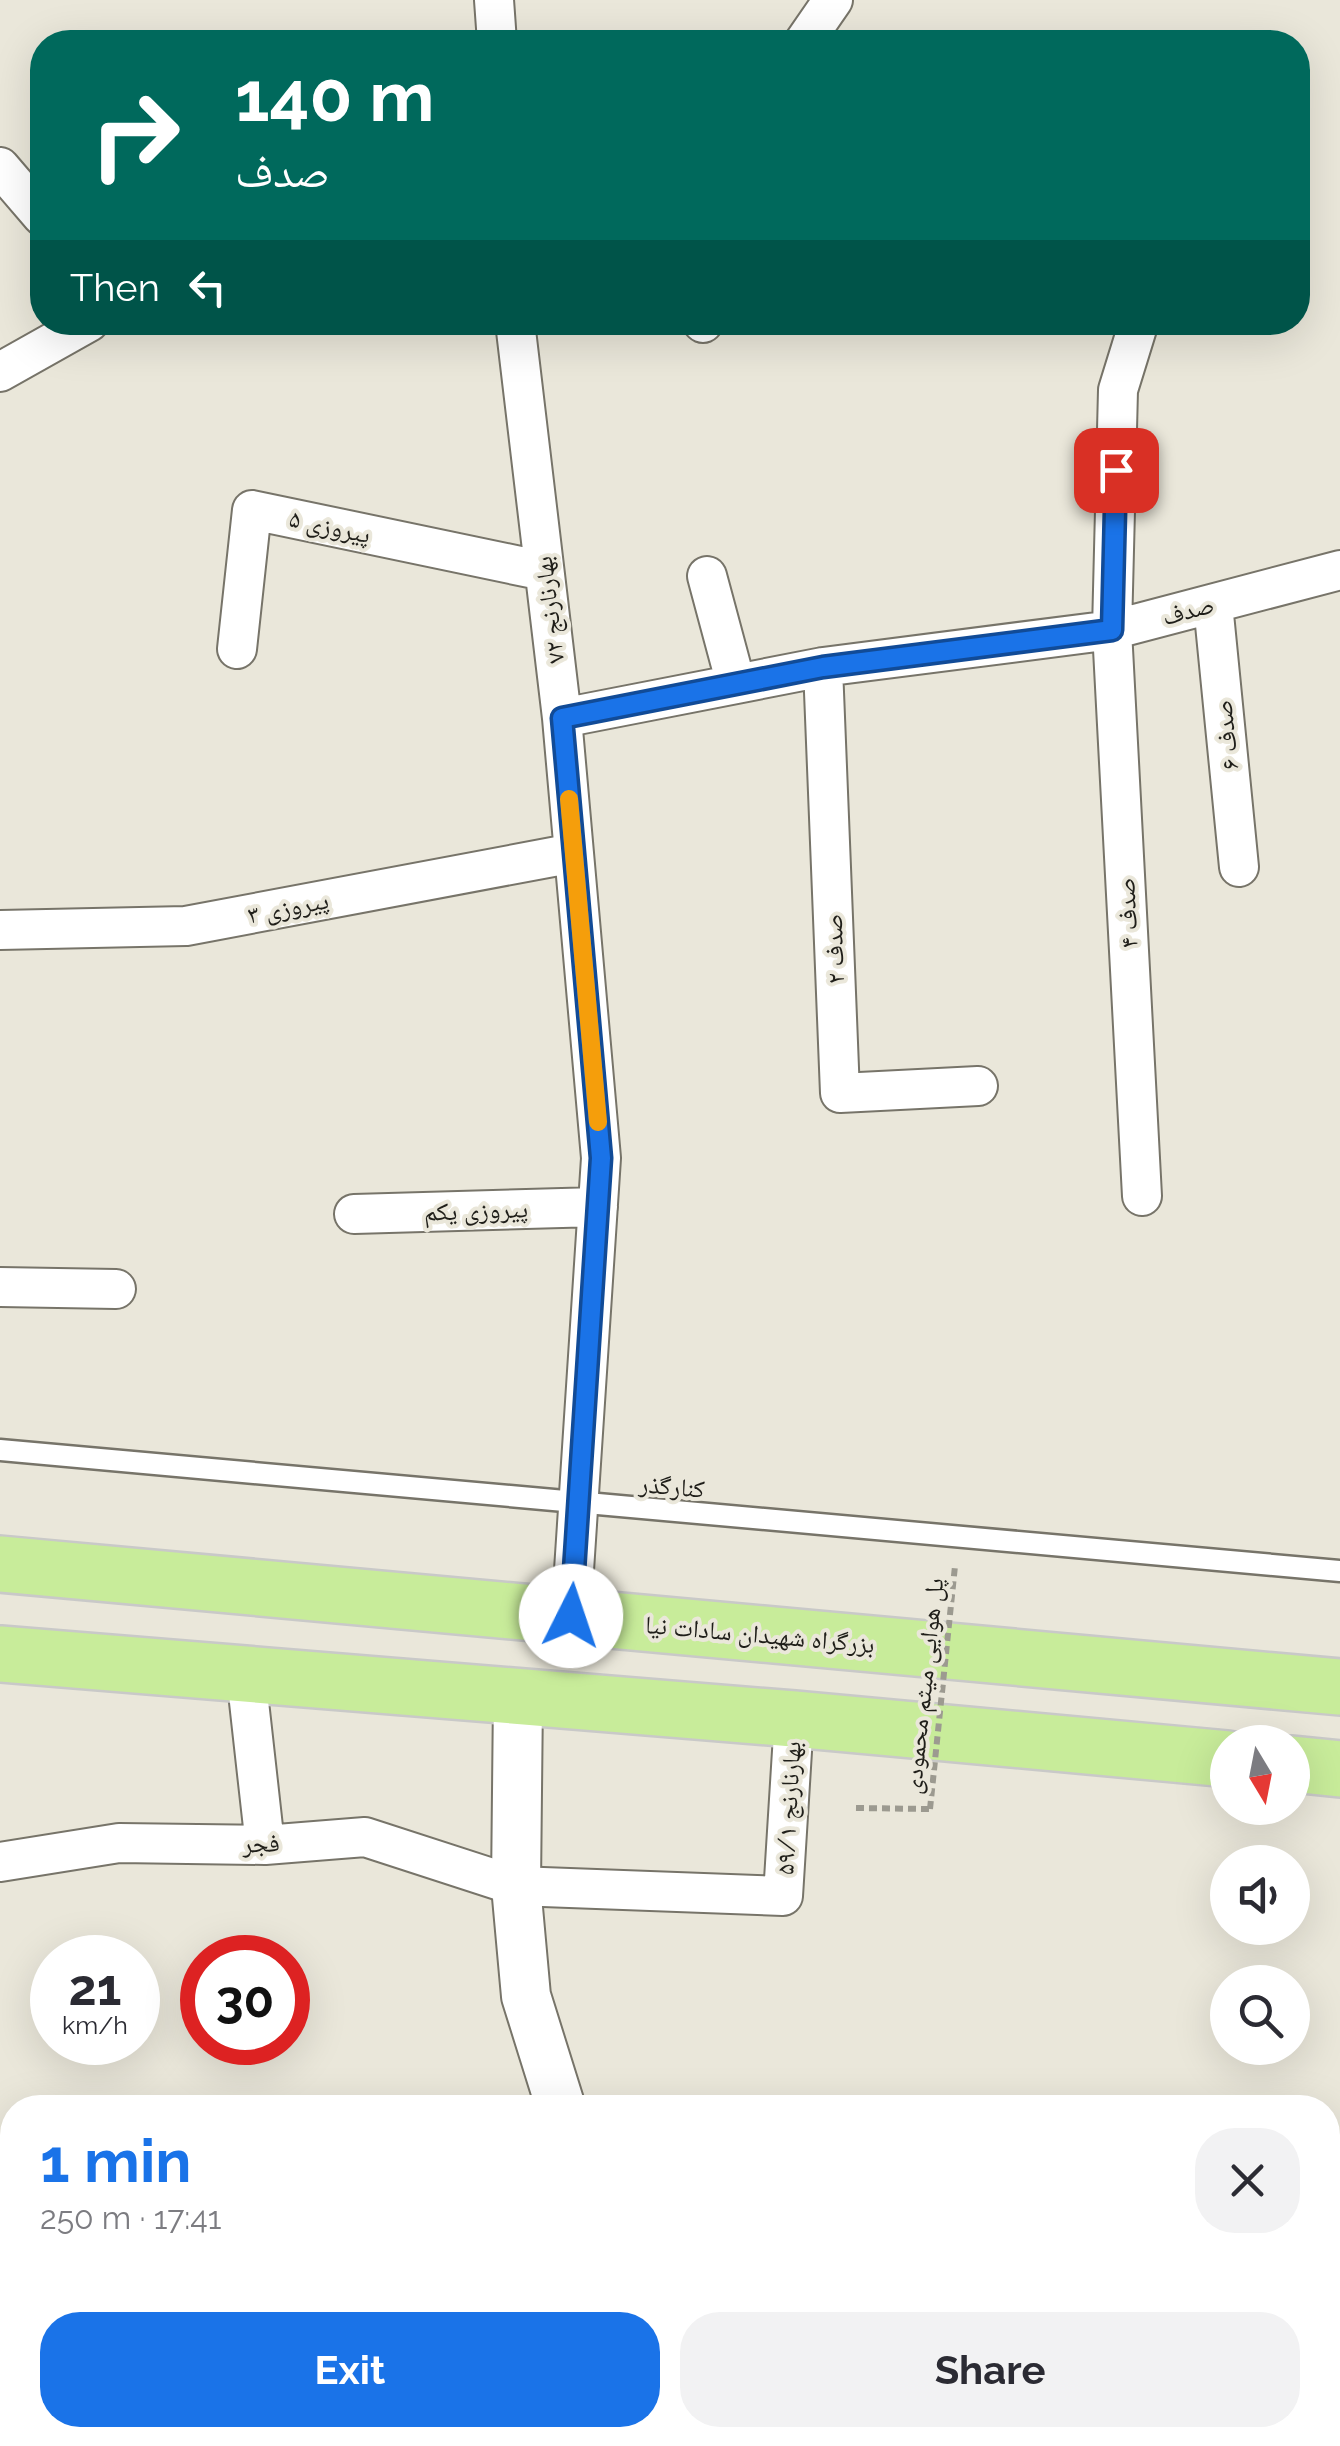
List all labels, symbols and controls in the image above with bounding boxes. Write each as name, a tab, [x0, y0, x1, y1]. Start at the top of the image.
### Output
text: 140 m	[235, 55, 435, 137]
icon: right	[70, 70, 200, 200]
text: صدف	[235, 145, 330, 198]
icon: left	[180, 260, 235, 315]
text: Then	[70, 265, 160, 310]
pin	[1074, 428, 1159, 513]
icon: arrive	[1089, 443, 1144, 498]
street label: پیروزی ۵	[287, 503, 373, 550]
street label: بهارنارنج ۷۲	[528, 555, 571, 665]
street label: صدف	[1159, 589, 1217, 631]
street label: صدف ۶	[1207, 698, 1245, 772]
street label: صدف ۴	[1110, 877, 1144, 949]
street label: پیروزی ۳	[245, 884, 331, 931]
street label: صدف ۲	[818, 913, 850, 985]
street label: پیروزی یکم	[423, 1193, 529, 1229]
street label: کنارگذر	[637, 1468, 706, 1504]
position arrow	[519, 1564, 623, 1668]
street label: پل هوایی میثم محمودی	[897, 1576, 951, 1796]
street label: بزرگراه شهیدان سادات نیا	[644, 1609, 876, 1660]
north arrow	[1210, 1725, 1310, 1825]
map controls	[1210, 1725, 1310, 2065]
street label: بهارنارنج ۵۹/۱	[770, 1740, 807, 1876]
street label: فجر	[241, 1827, 280, 1859]
button: sound	[1210, 1845, 1310, 1945]
speed limit sign: 30	[180, 1935, 310, 2065]
text: 21	[69, 1958, 121, 2017]
button: search	[1210, 1965, 1310, 2065]
text: km/h	[62, 2010, 128, 2040]
text: 1 min	[40, 2126, 191, 2196]
button: close	[1195, 2128, 1300, 2233]
text: 250 m · 17:41	[40, 2199, 221, 2236]
button: Exit	[40, 2312, 660, 2427]
button: Share	[680, 2312, 1300, 2427]

